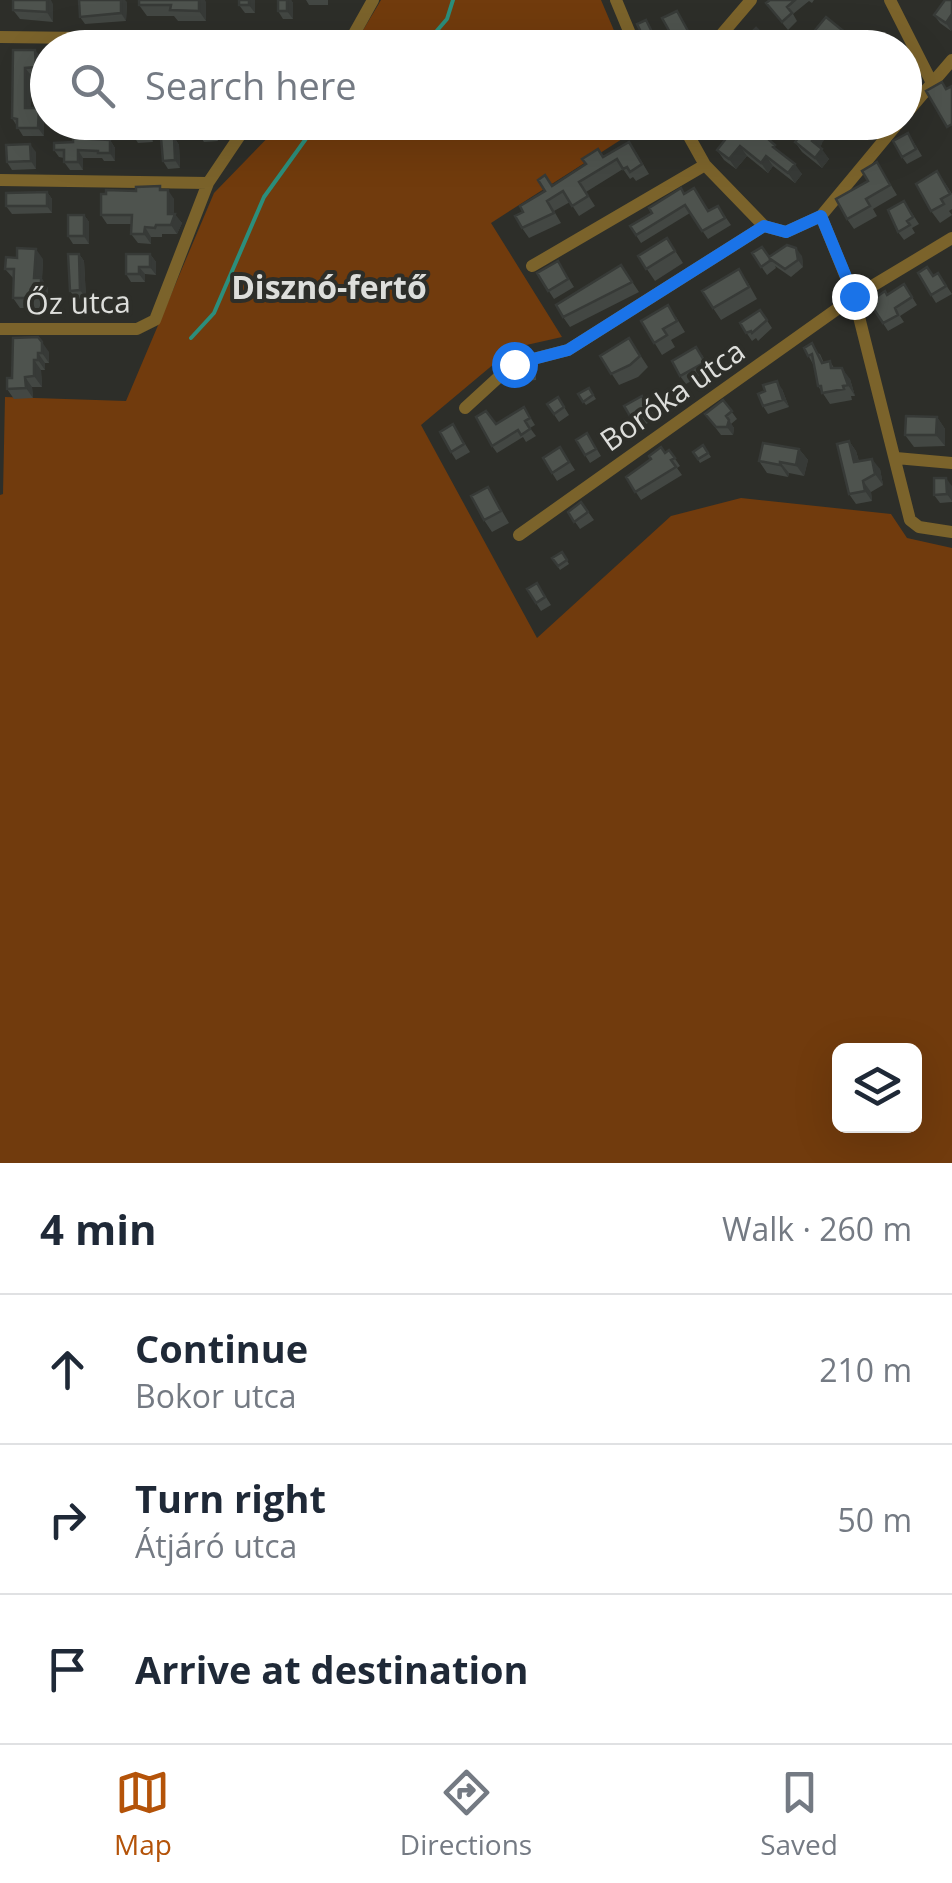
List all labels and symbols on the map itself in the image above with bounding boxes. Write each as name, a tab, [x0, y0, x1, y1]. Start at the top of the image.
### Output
district label: Disznó-fertő	[231, 265, 427, 308]
route end	[832, 274, 878, 320]
street label: Őz utca	[25, 281, 131, 323]
street label: Boróka utca	[591, 330, 753, 460]
route start	[492, 342, 538, 388]

